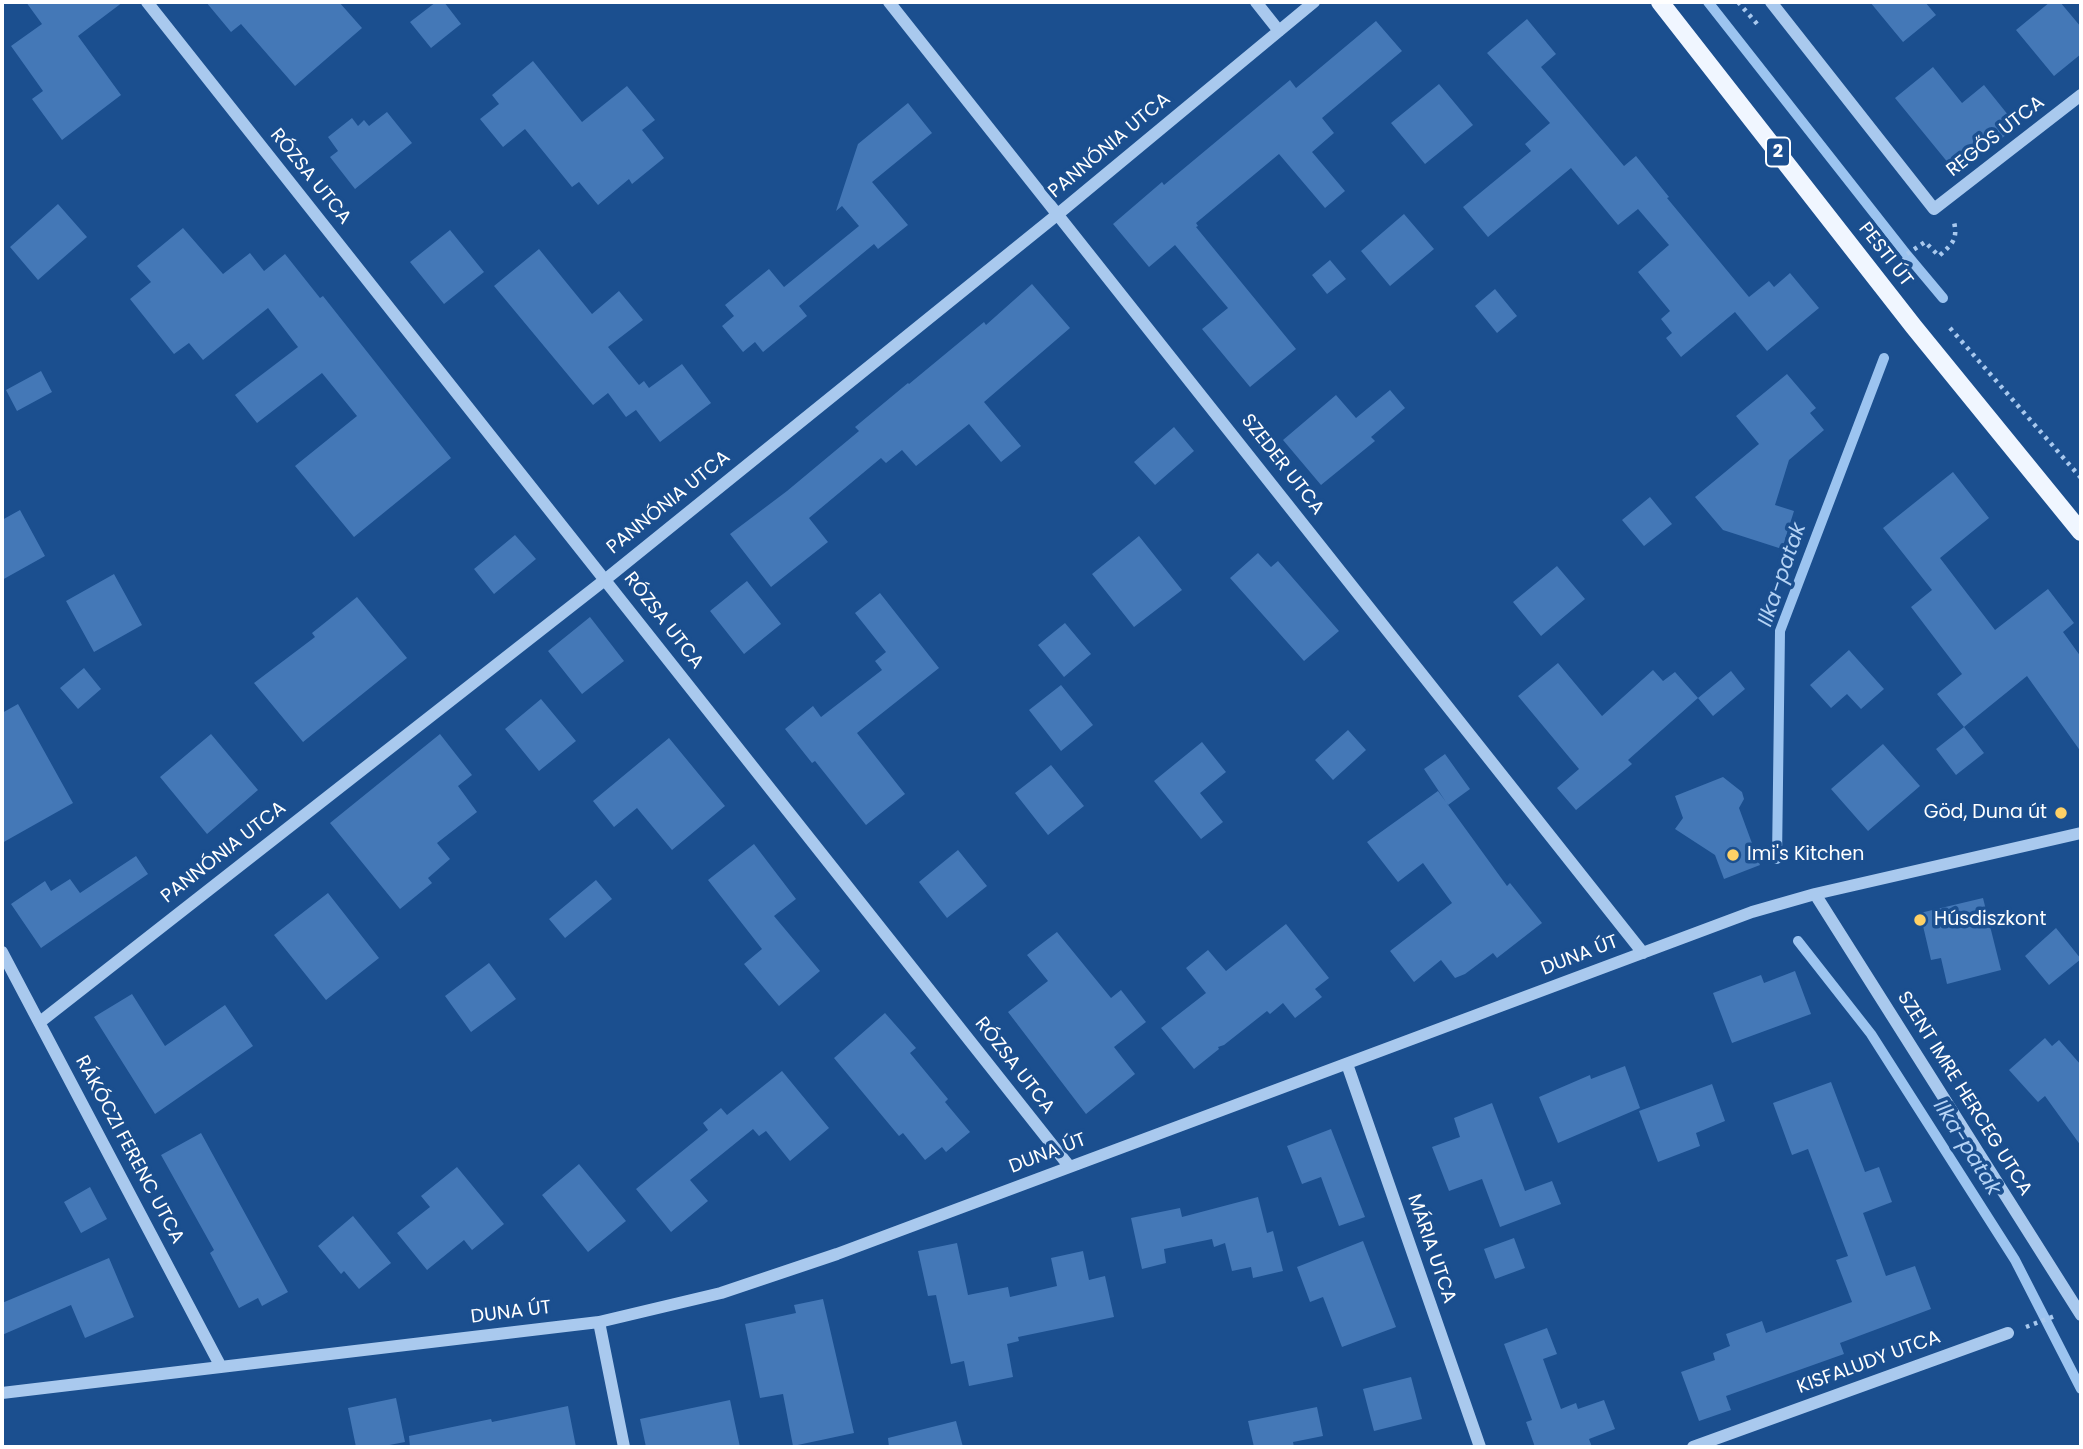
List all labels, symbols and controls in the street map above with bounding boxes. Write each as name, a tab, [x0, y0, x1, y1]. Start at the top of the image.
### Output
street label: PANNÓNIA UTCA	[1044, 88, 1176, 204]
street label: REGŐS UTCA	[1943, 92, 2049, 182]
street label: RÓZSA UTCA	[265, 125, 355, 229]
road number: 2	[1766, 138, 1790, 167]
street label: PESTI ÚT	[1853, 218, 1917, 292]
street label: SZEDER UTCA	[1236, 410, 1328, 520]
street label: PANNÓNIA UTCA	[603, 446, 735, 560]
water label: Ilka-patak	[1754, 520, 1812, 630]
street label: RÓZSA UTCA	[618, 568, 708, 674]
street label: PANNÓNIA UTCA	[157, 797, 291, 909]
place label: Göd, Duna út	[1924, 802, 2047, 824]
marker: Göd, Duna út	[2053, 805, 2069, 821]
place label: Imi's Kitchen	[1747, 844, 1865, 866]
marker: Imi's Kitchen	[1725, 847, 1741, 863]
place label: Húsdiszkont	[1934, 909, 2046, 931]
marker: Húsdiszkont	[1912, 912, 1928, 928]
street label: DUNA ÚT	[1538, 931, 1622, 981]
street label: SZENT IMRE HERCEG UTCA	[1892, 988, 2036, 1200]
street label: RÓZSA UTCA	[969, 1013, 1059, 1119]
street label: RÁKÓCZI FERENC UTCA	[70, 1052, 188, 1248]
water label: Ilka-patak	[1927, 1096, 2005, 1200]
street label: DUNA ÚT	[1006, 1129, 1090, 1179]
street label: MÁRIA UTCA	[1402, 1191, 1460, 1307]
street label: DUNA ÚT	[470, 1297, 552, 1329]
street label: KISFALUDY UTCA	[1794, 1326, 1944, 1400]

